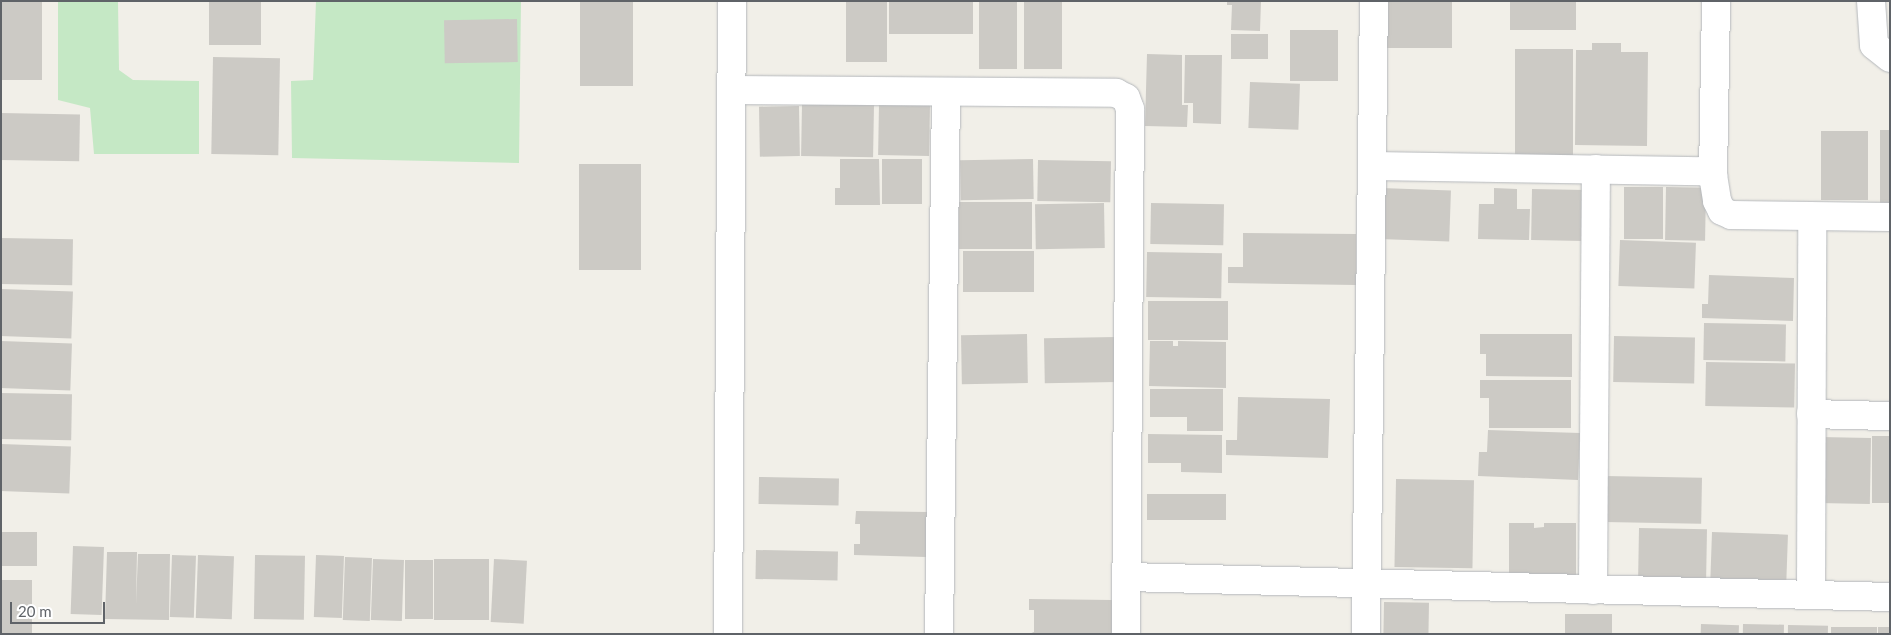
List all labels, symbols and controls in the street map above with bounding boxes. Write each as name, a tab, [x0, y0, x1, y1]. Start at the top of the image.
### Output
scale bar	[12, 592, 108, 624]
text: 20 m	[18, 602, 52, 620]

